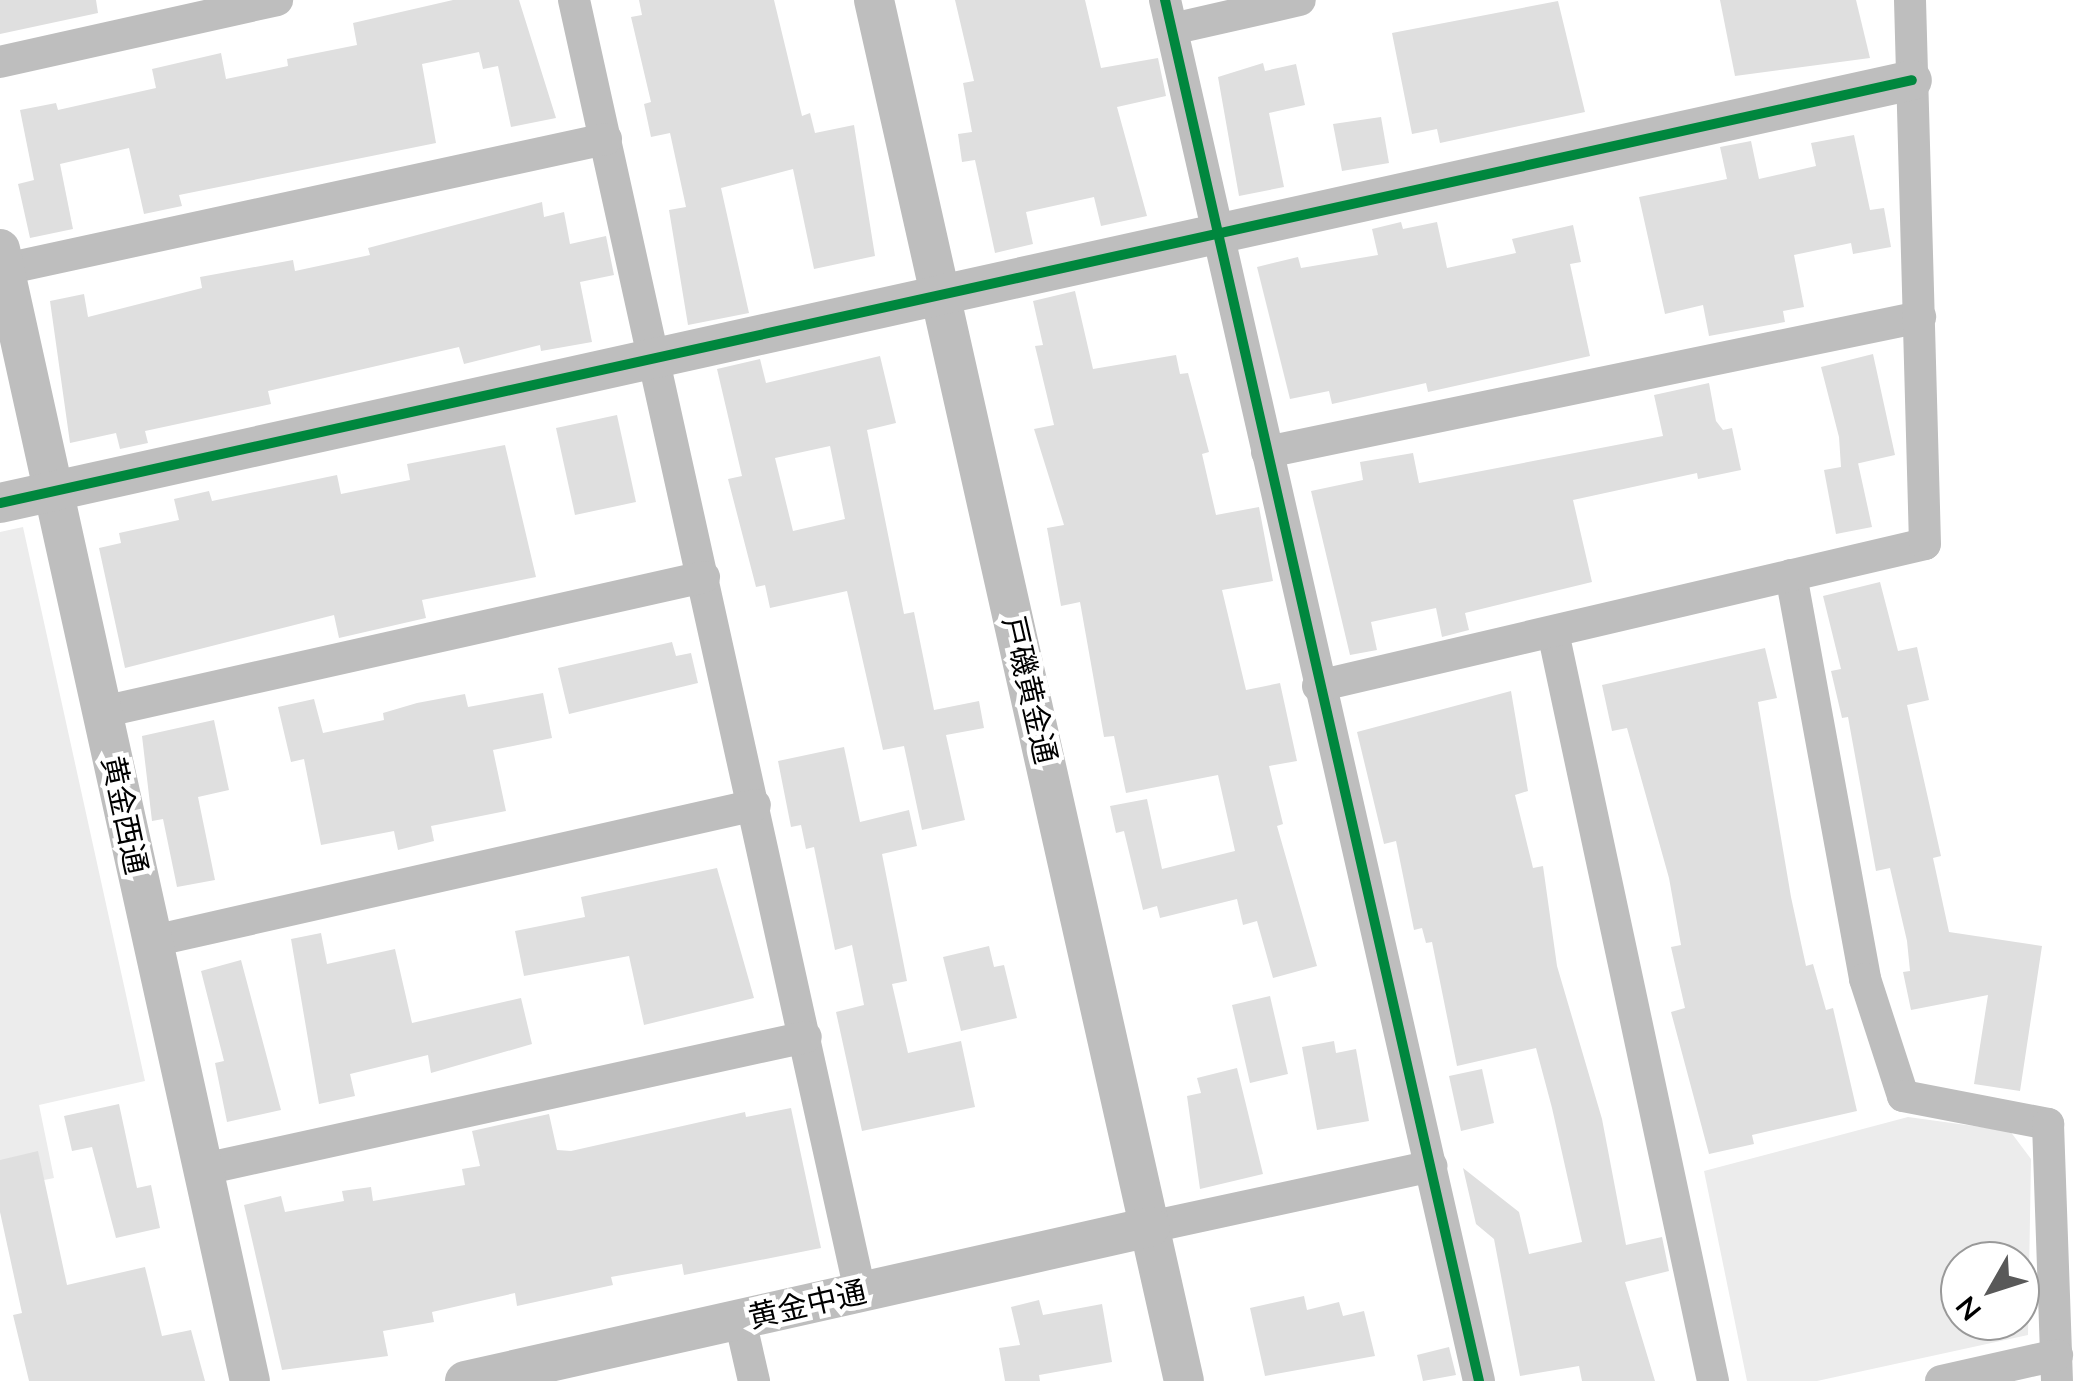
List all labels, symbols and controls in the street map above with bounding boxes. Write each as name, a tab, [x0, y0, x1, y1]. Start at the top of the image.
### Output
street label: 戸磯黄金通	[996, 613, 1064, 767]
street label: 黄金西通	[95, 753, 155, 877]
north arrow	[1940, 1241, 2040, 1341]
street label: 黄金中通	[744, 1273, 870, 1335]
text: N	[1948, 1290, 1988, 1328]

